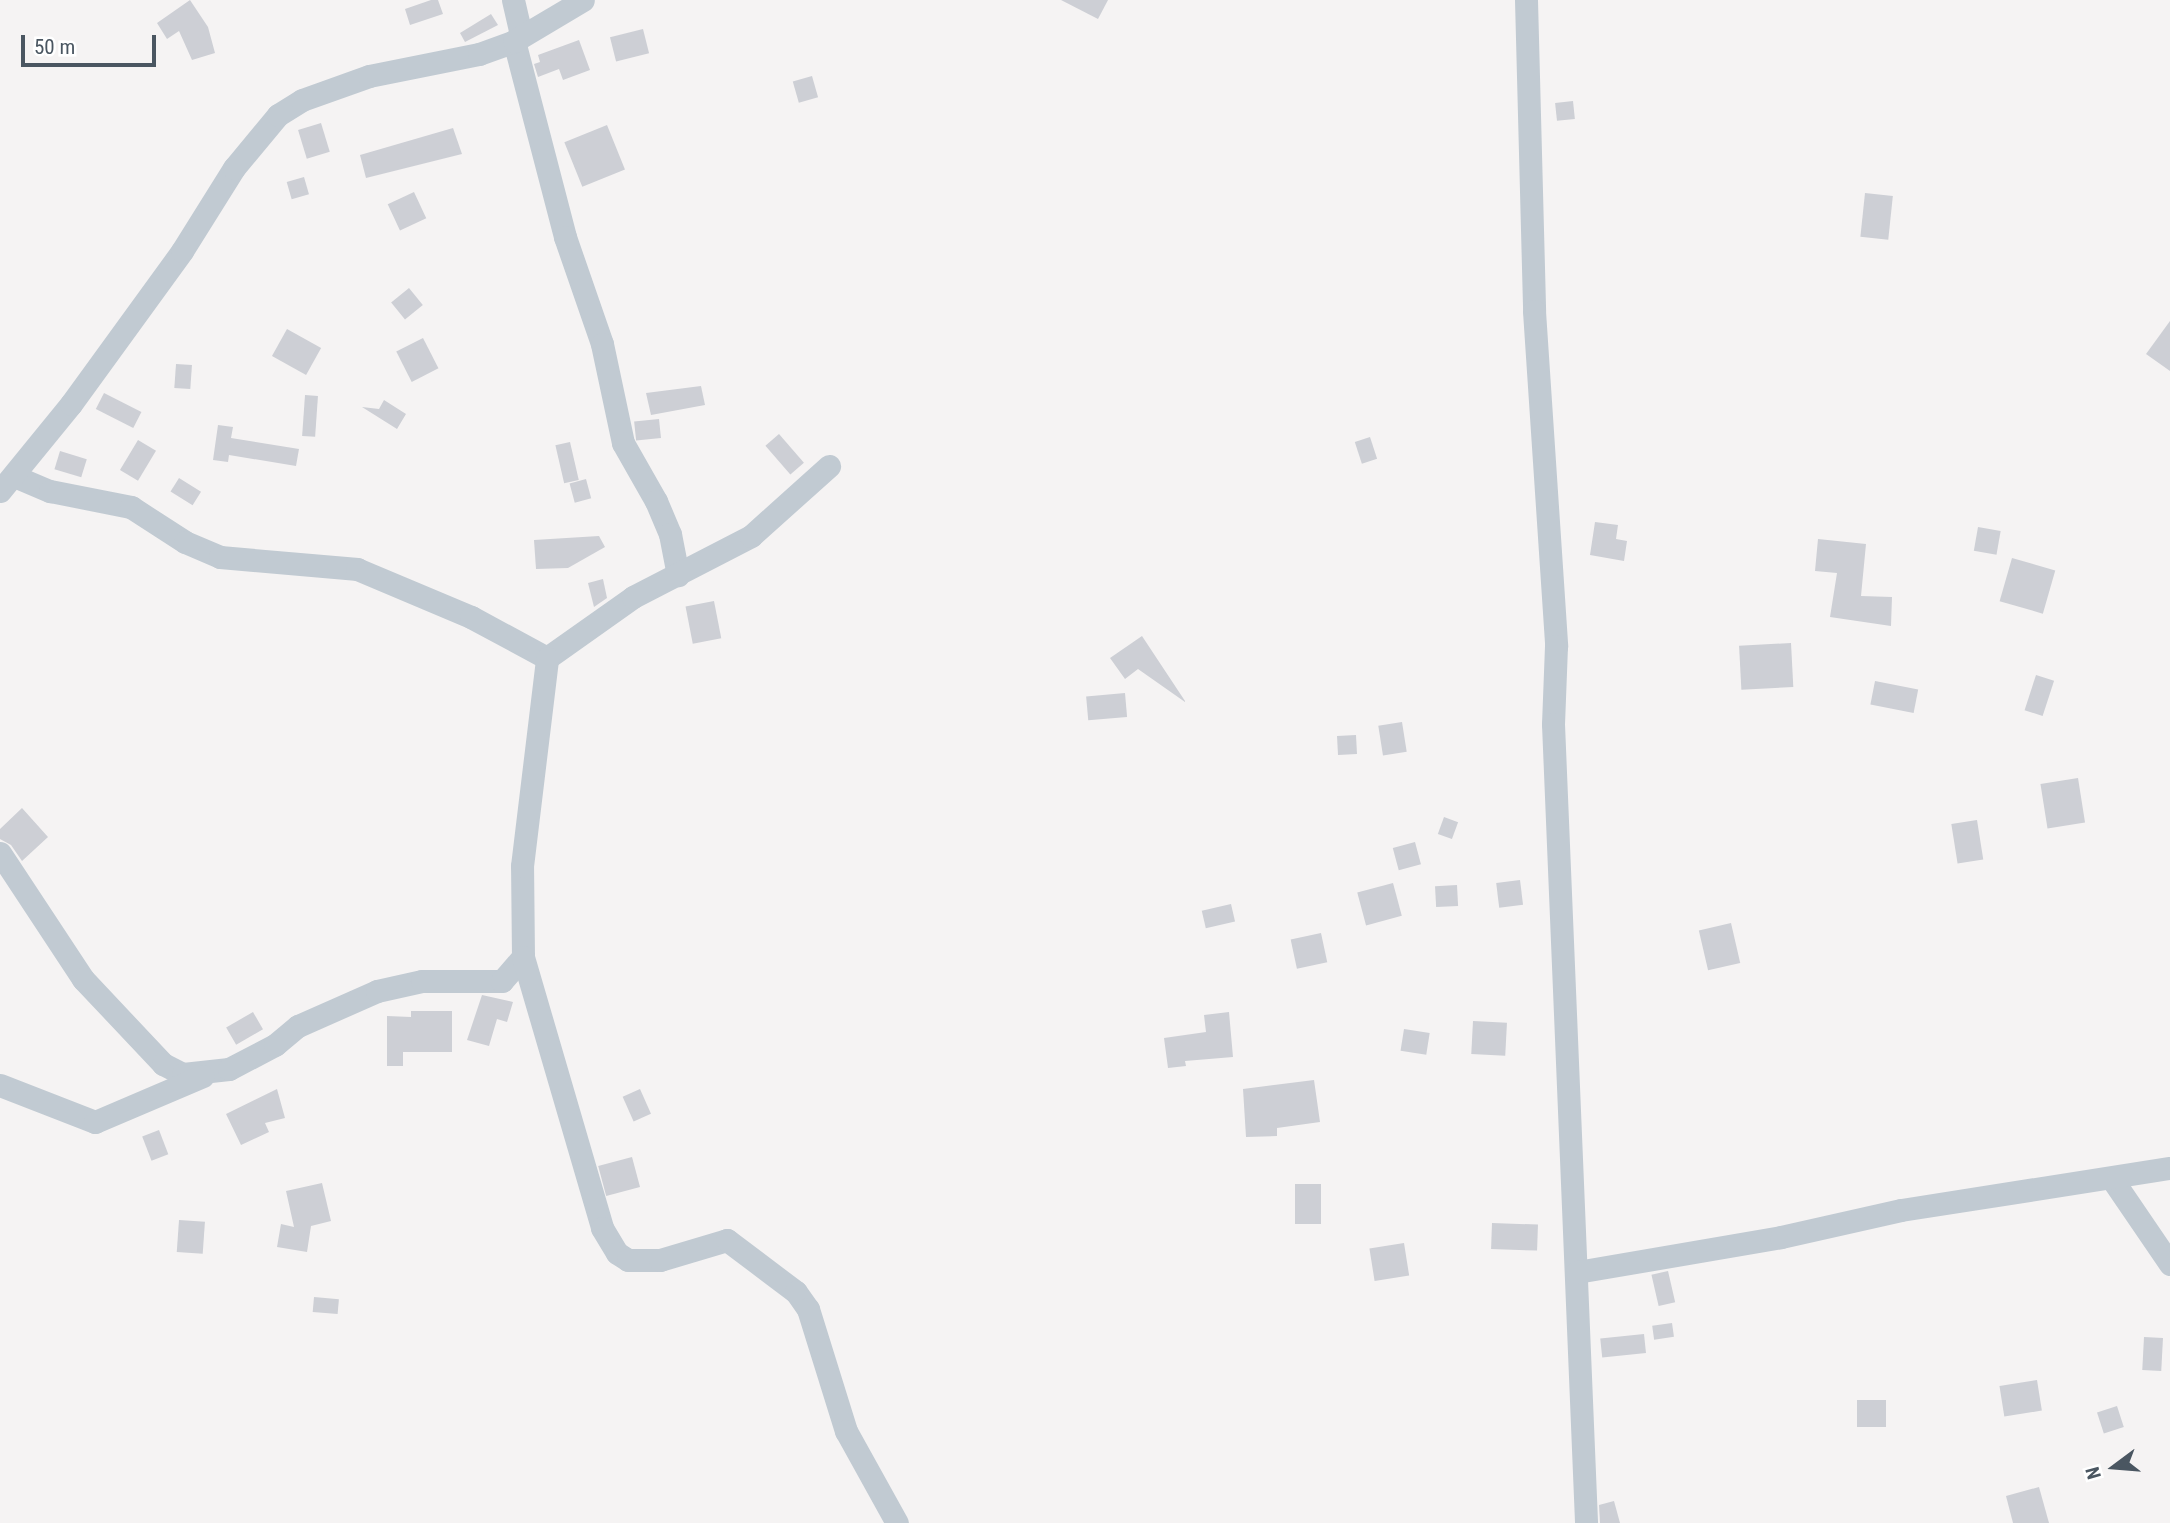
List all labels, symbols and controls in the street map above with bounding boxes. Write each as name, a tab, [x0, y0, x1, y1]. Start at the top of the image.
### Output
scale bar	[24, 21, 159, 65]
text: 50 m	[34, 35, 75, 59]
north arrow	[2079, 1432, 2149, 1502]
text: N	[2081, 1464, 2106, 1482]

